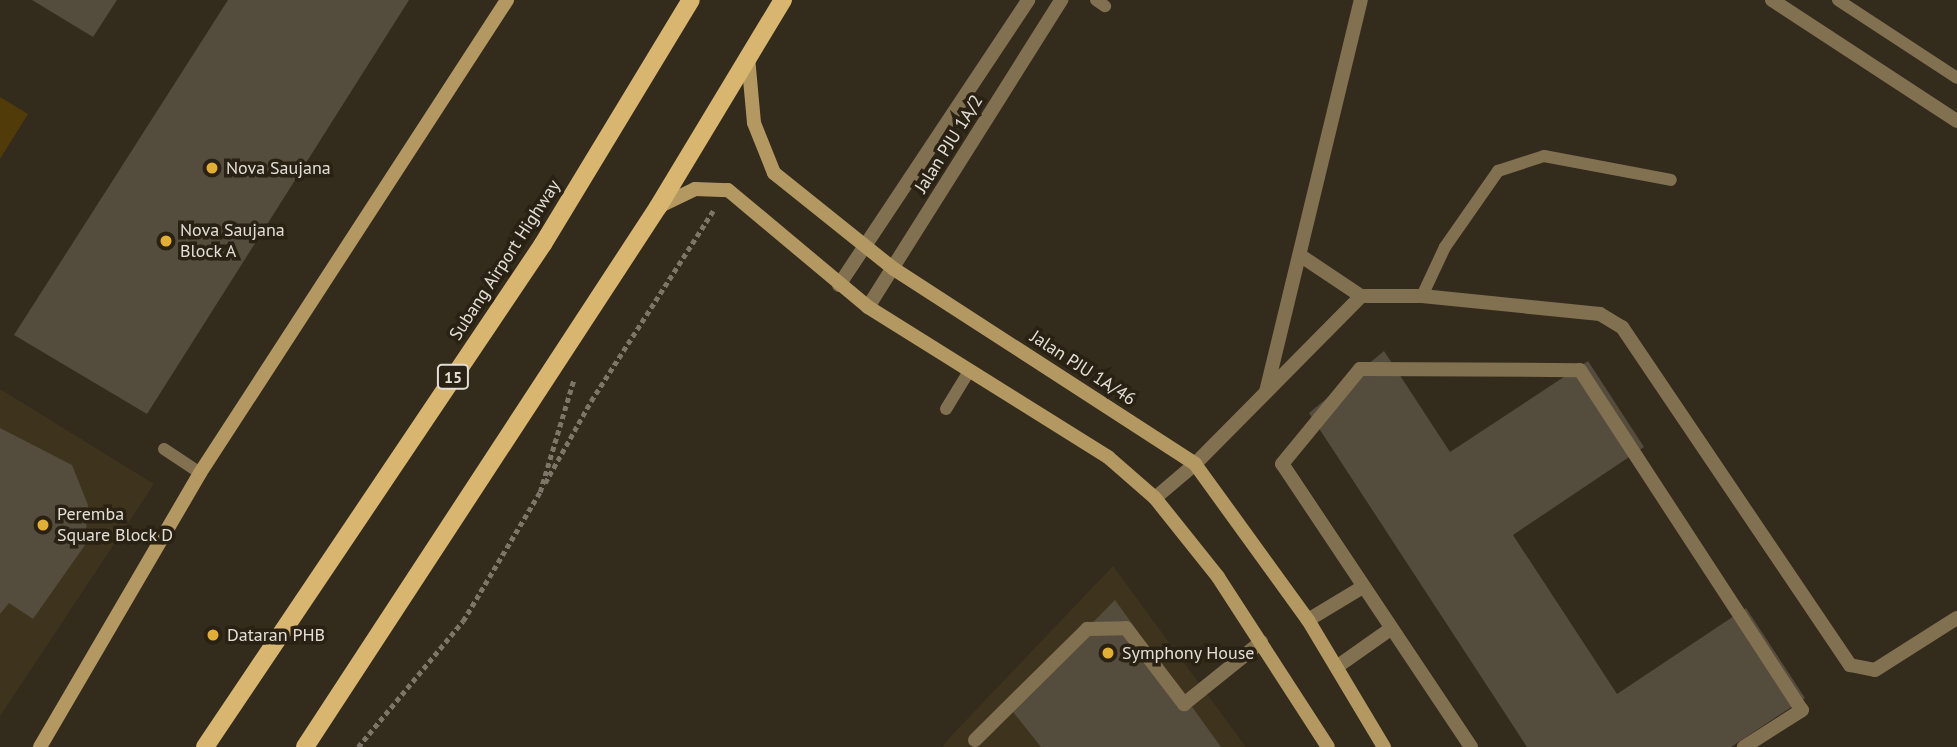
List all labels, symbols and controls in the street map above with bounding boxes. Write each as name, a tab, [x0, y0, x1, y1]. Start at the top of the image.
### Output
street label: Jalan PJU 1A/2	[910, 91, 988, 197]
place label: Nova Saujana	[226, 157, 331, 179]
marker: Nova Saujana	[204, 160, 220, 176]
street label: Subang Airport Highway	[445, 175, 565, 345]
place label: Nova Saujana Block A	[180, 220, 285, 262]
marker: Nova Saujana Block A	[158, 233, 174, 249]
street label: Jalan PJU 1A/46	[1026, 326, 1140, 410]
road number: 15	[435, 364, 470, 390]
place label: Peremba Square Block D	[57, 504, 174, 546]
marker: Peremba Square Block D	[35, 517, 51, 533]
place label: Dataran PHB	[227, 624, 325, 646]
marker: Dataran PHB	[205, 627, 221, 643]
place label: Symphony House	[1122, 642, 1255, 664]
marker: Symphony House	[1100, 645, 1116, 661]

